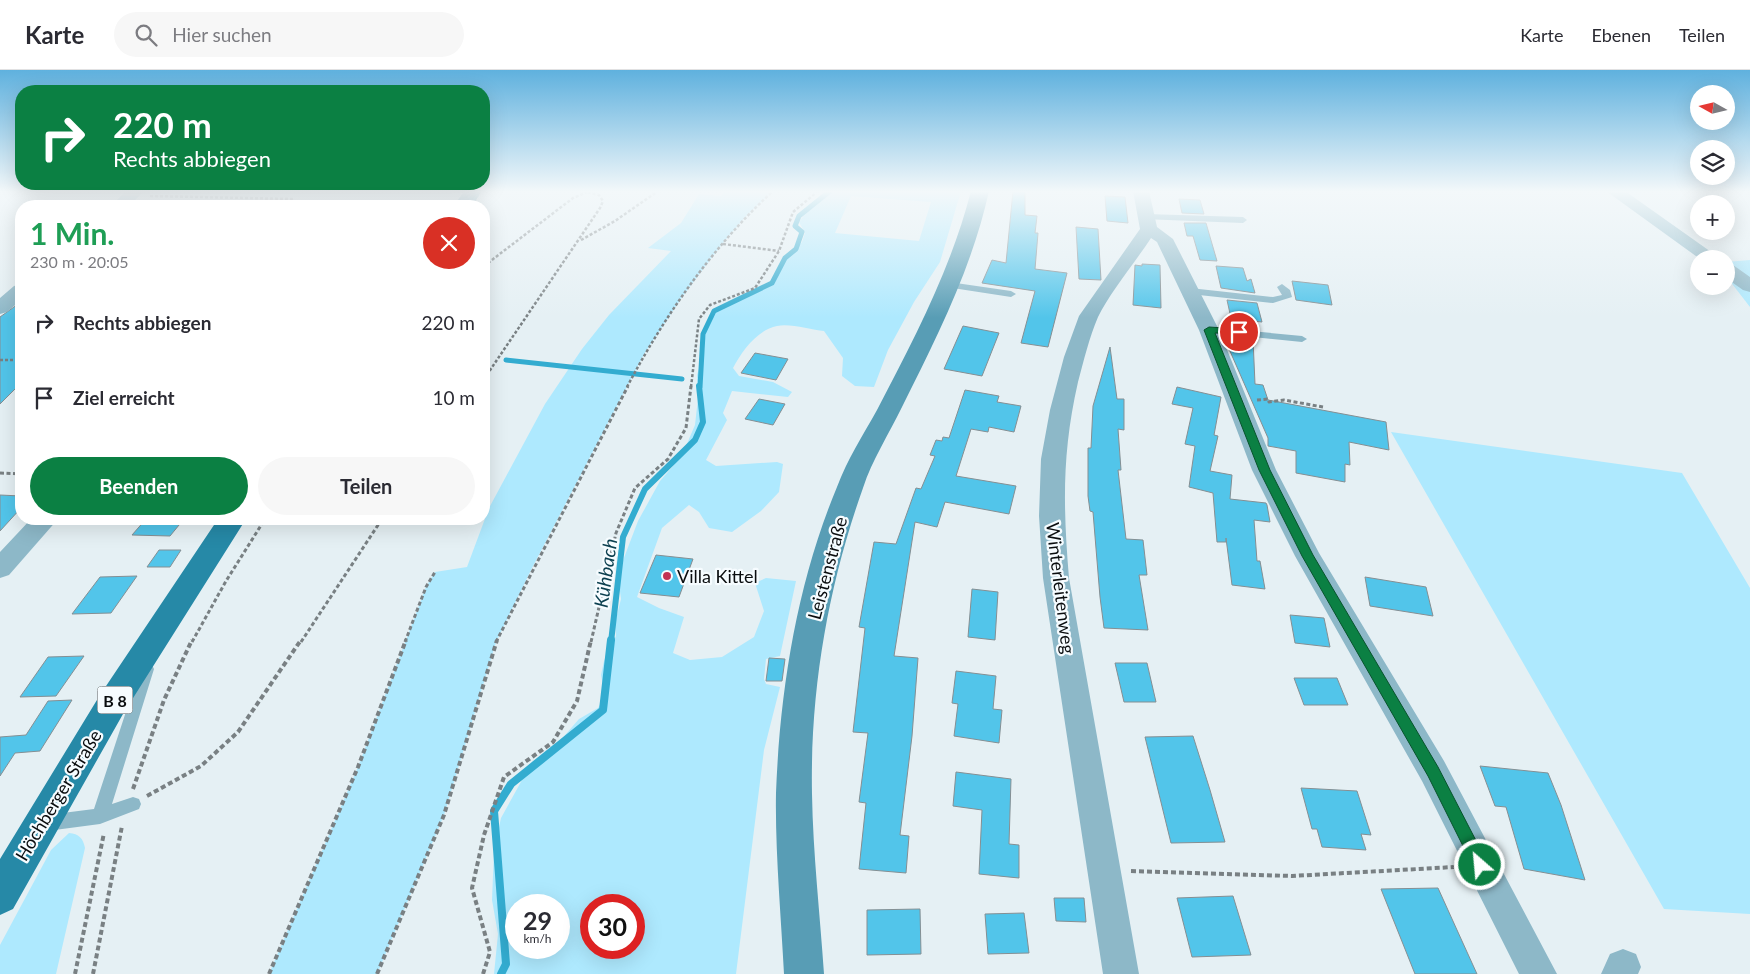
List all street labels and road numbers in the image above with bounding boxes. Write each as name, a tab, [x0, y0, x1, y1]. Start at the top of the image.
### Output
street label: Leistenstraße	[803, 514, 851, 622]
street label: Winterleitenweg	[1042, 521, 1080, 655]
road number: B 8	[98, 686, 132, 714]
street label: Höchberger Straße	[10, 726, 106, 864]

